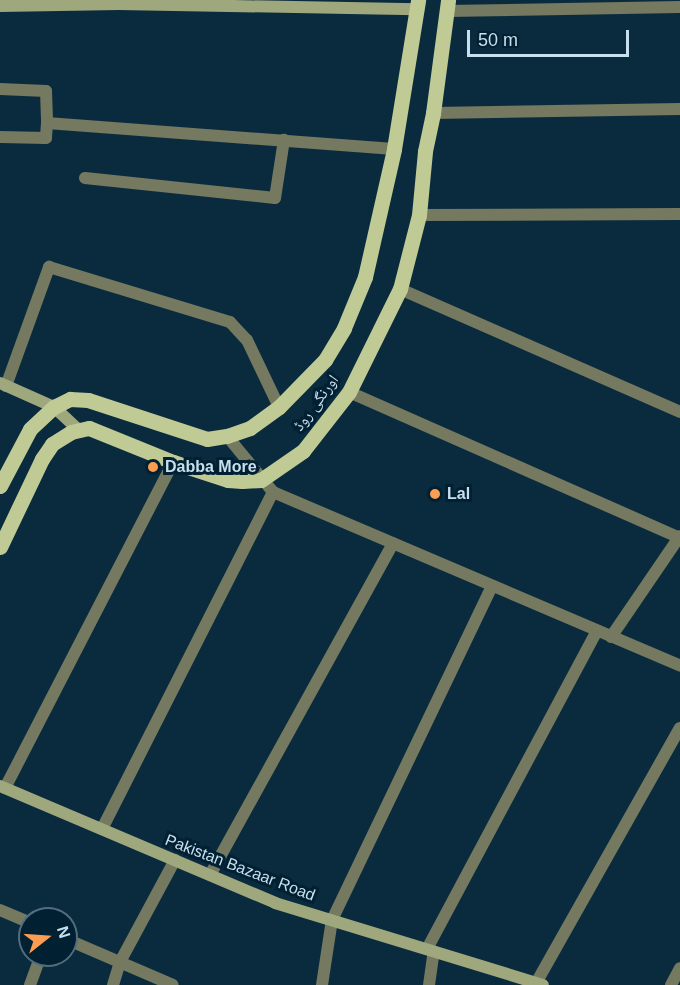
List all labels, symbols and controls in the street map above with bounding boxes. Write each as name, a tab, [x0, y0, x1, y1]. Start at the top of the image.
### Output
scale bar	[470, 18, 632, 56]
text: 50 m	[478, 30, 518, 50]
street label: اورنگی روڈ	[289, 371, 343, 435]
place label: Dabba More	[165, 457, 257, 477]
marker: Dabba More	[146, 460, 160, 474]
place label: Lal	[447, 484, 470, 504]
marker: Lal	[428, 487, 442, 501]
street label: Pakistan Bazaar Road	[162, 831, 318, 905]
north arrow	[18, 907, 78, 967]
text: N	[54, 924, 74, 940]

